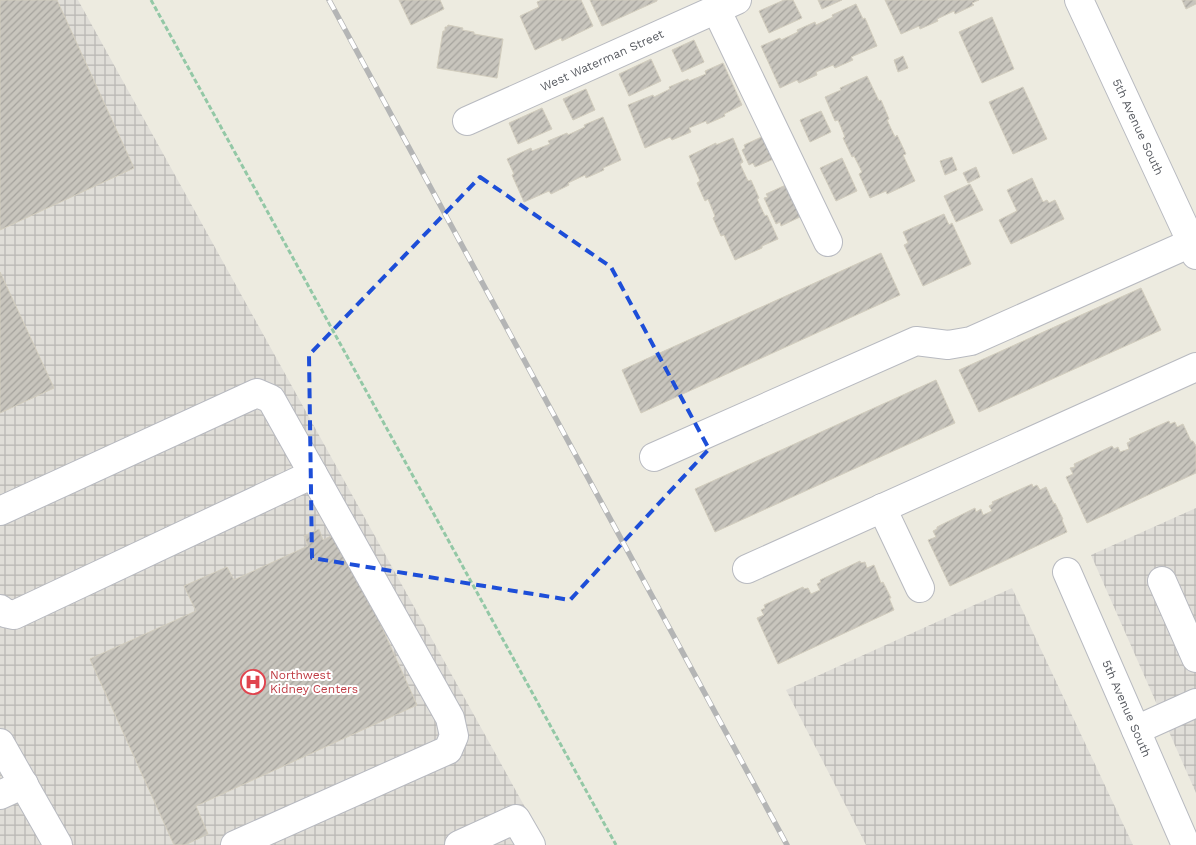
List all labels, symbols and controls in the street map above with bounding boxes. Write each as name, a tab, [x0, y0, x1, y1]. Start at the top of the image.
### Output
street label: West Waterman Street	[538, 27, 666, 94]
street label: 5th Avenue South	[1110, 77, 1166, 177]
street label: 5th Avenue South	[1099, 658, 1154, 759]
place label: Northwest Kidney Centers	[270, 668, 358, 696]
hospital icon: Northwest Kidney Centers	[240, 669, 266, 695]

